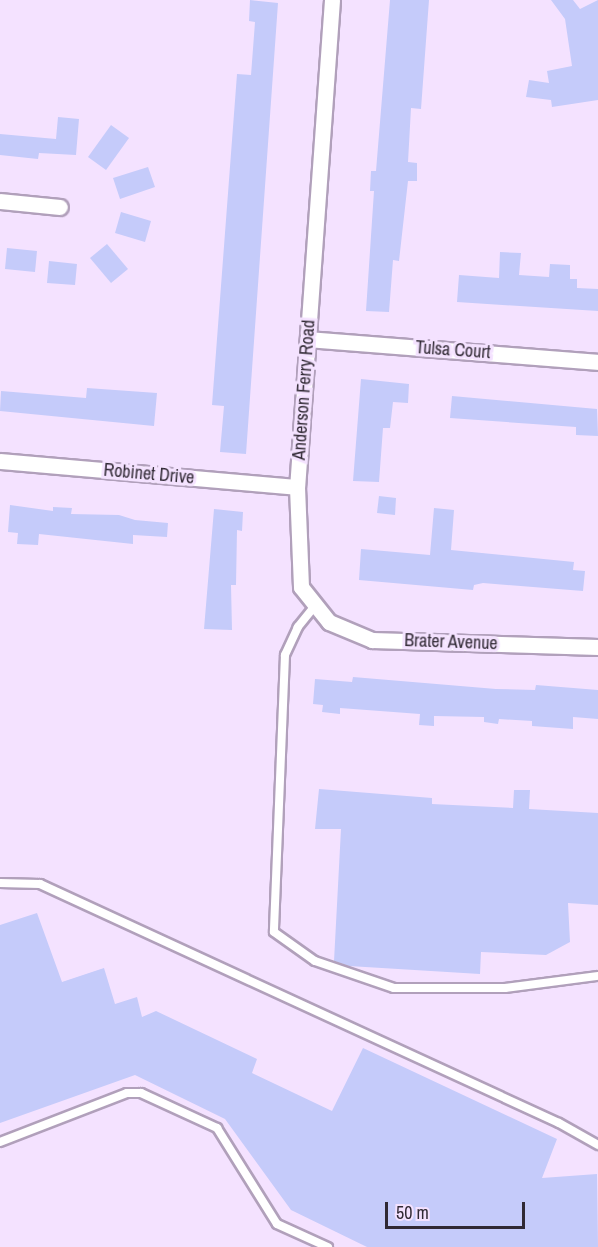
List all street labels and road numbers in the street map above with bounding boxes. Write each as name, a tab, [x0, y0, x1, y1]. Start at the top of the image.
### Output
street label: Anderson Ferry Road	[288, 319, 320, 461]
street label: Tulsa Court	[415, 337, 491, 363]
street label: Robinet Drive	[103, 459, 195, 489]
street label: Brater Avenue	[404, 630, 498, 654]

